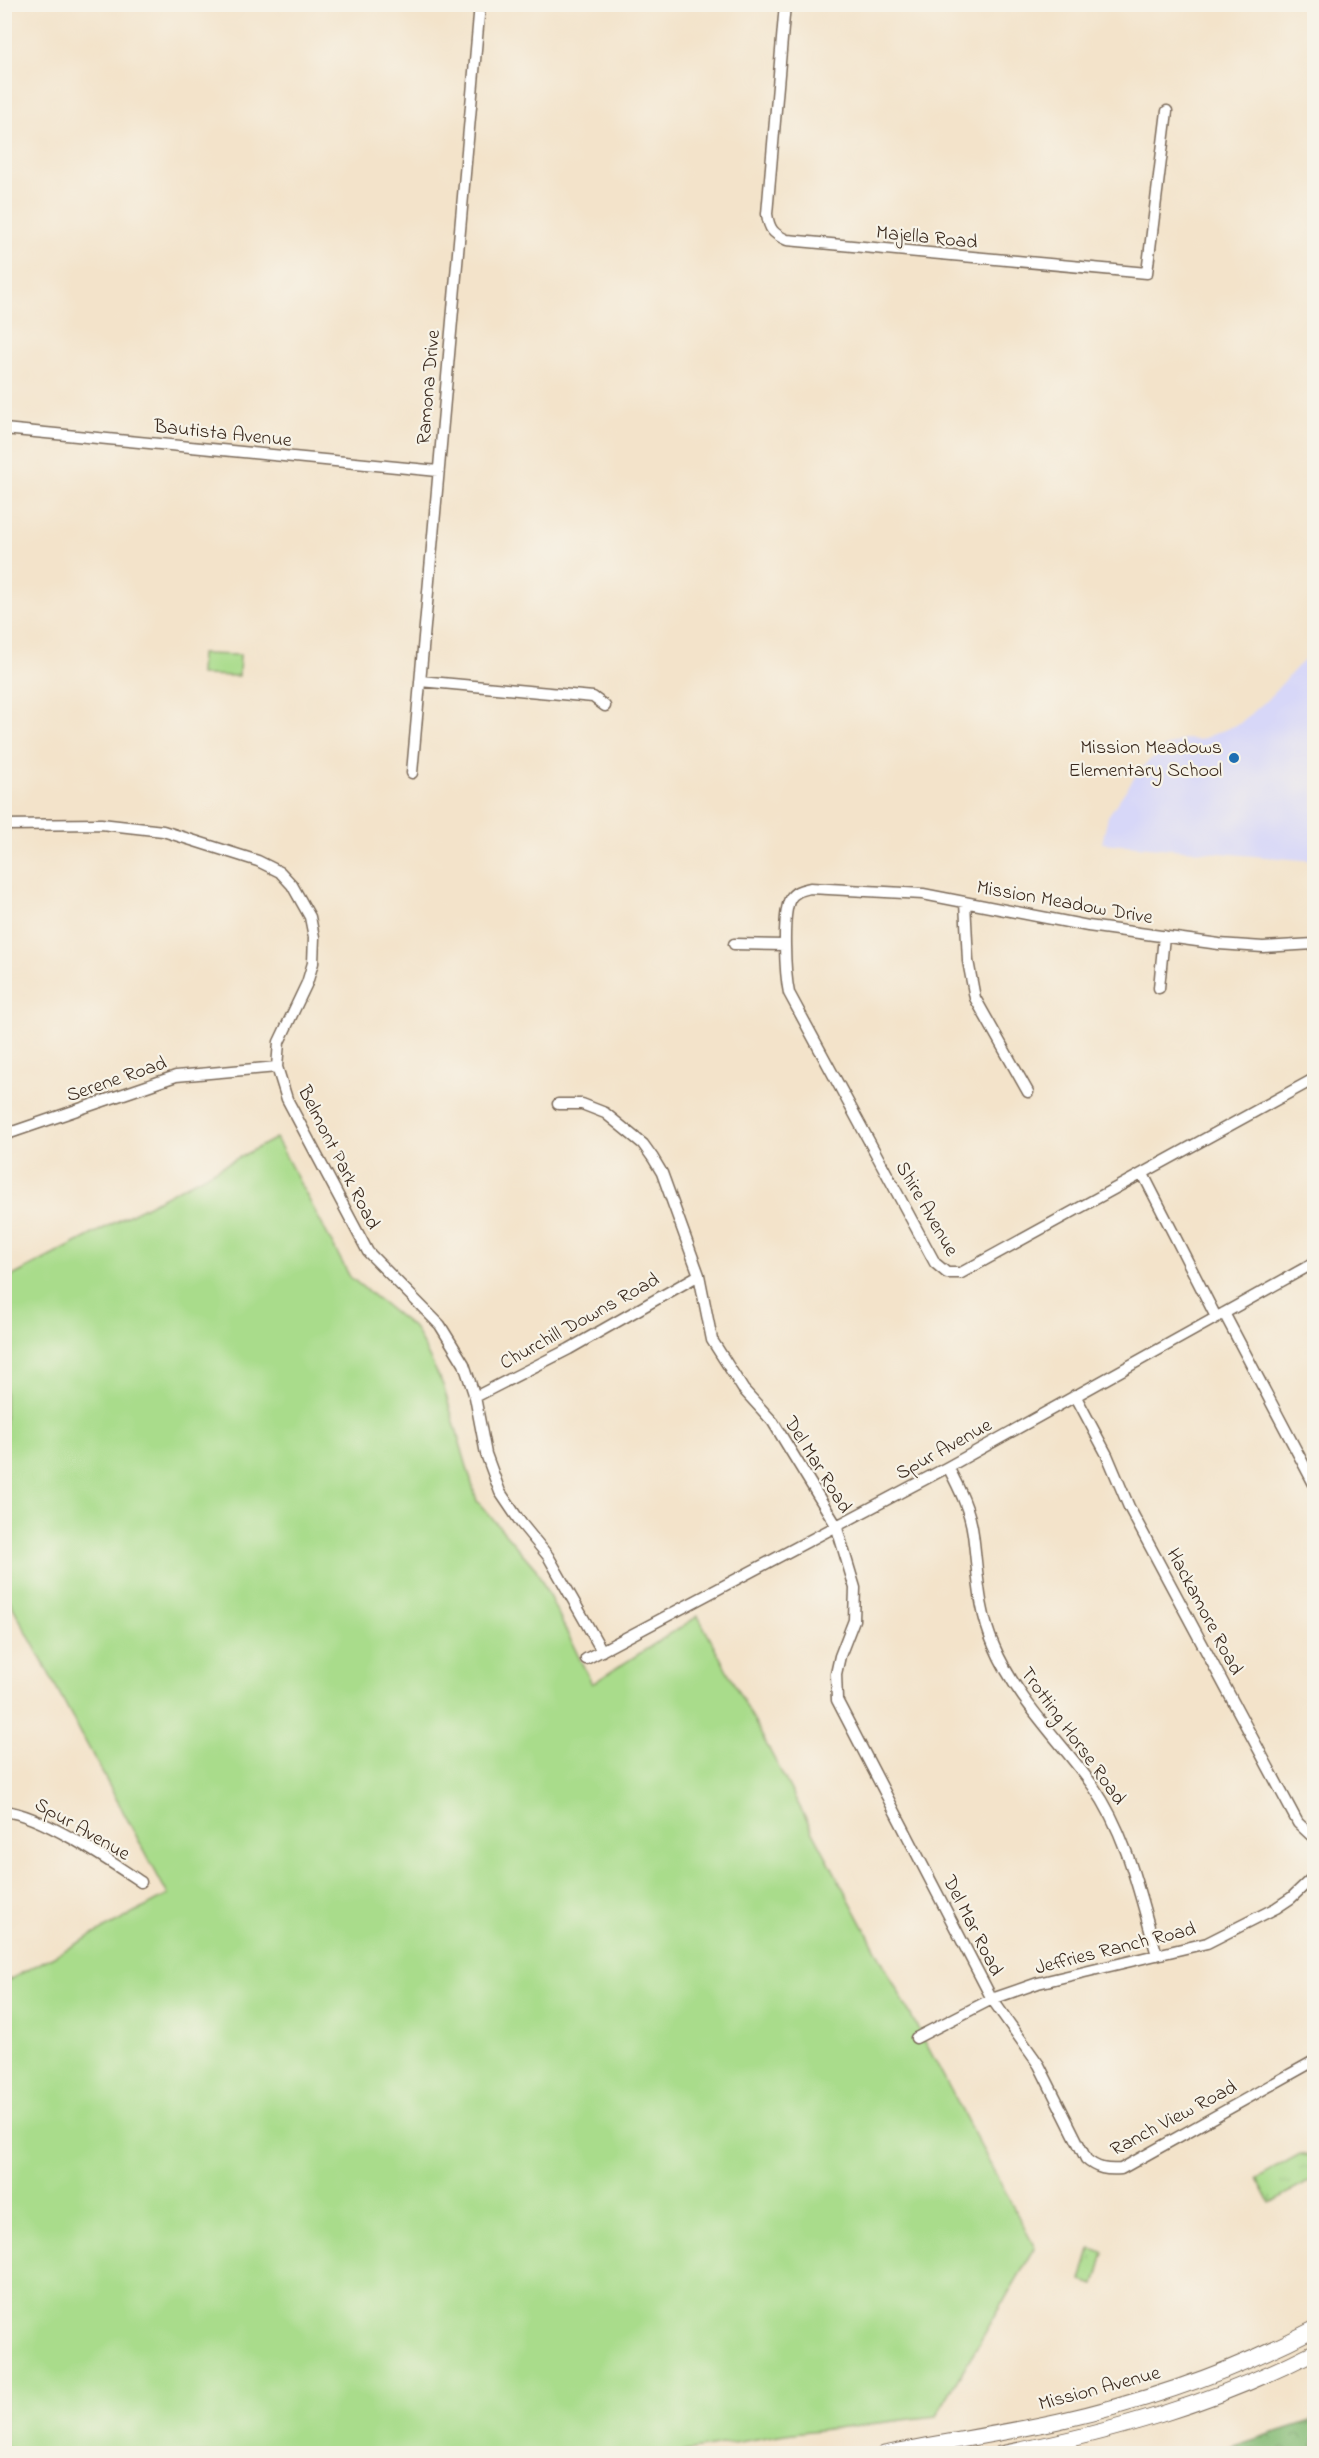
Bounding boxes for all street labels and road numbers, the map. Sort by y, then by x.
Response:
street label: Majella Road [875,219,979,258]
street label: Ramona Drive [410,329,449,446]
street label: Bautista Avenue [151,413,293,456]
street label: Mission Meadow Drive [974,874,1155,933]
street label: Serene Road [63,1050,171,1111]
street label: Belmont Park Road [289,1080,387,1235]
street label: Shire Avenue [887,1156,965,1262]
street label: Churchill Downs Road [495,1266,665,1378]
street label: Del Mar Road [775,1410,858,1519]
street label: Spur Avenue [891,1412,998,1489]
street label: Hackamore Road [1158,1543,1250,1681]
street label: Trotting Horse Road [1011,1661,1132,1812]
street label: Spur Avenue [29,1791,135,1869]
street label: Del Mar Road [934,1870,1010,1982]
street label: Jeffries Ranch Road [1032,1915,1199,1983]
street label: Ranch View Road [1106,2074,1243,2165]
street label: Mission Avenue [1036,2359,1164,2420]

